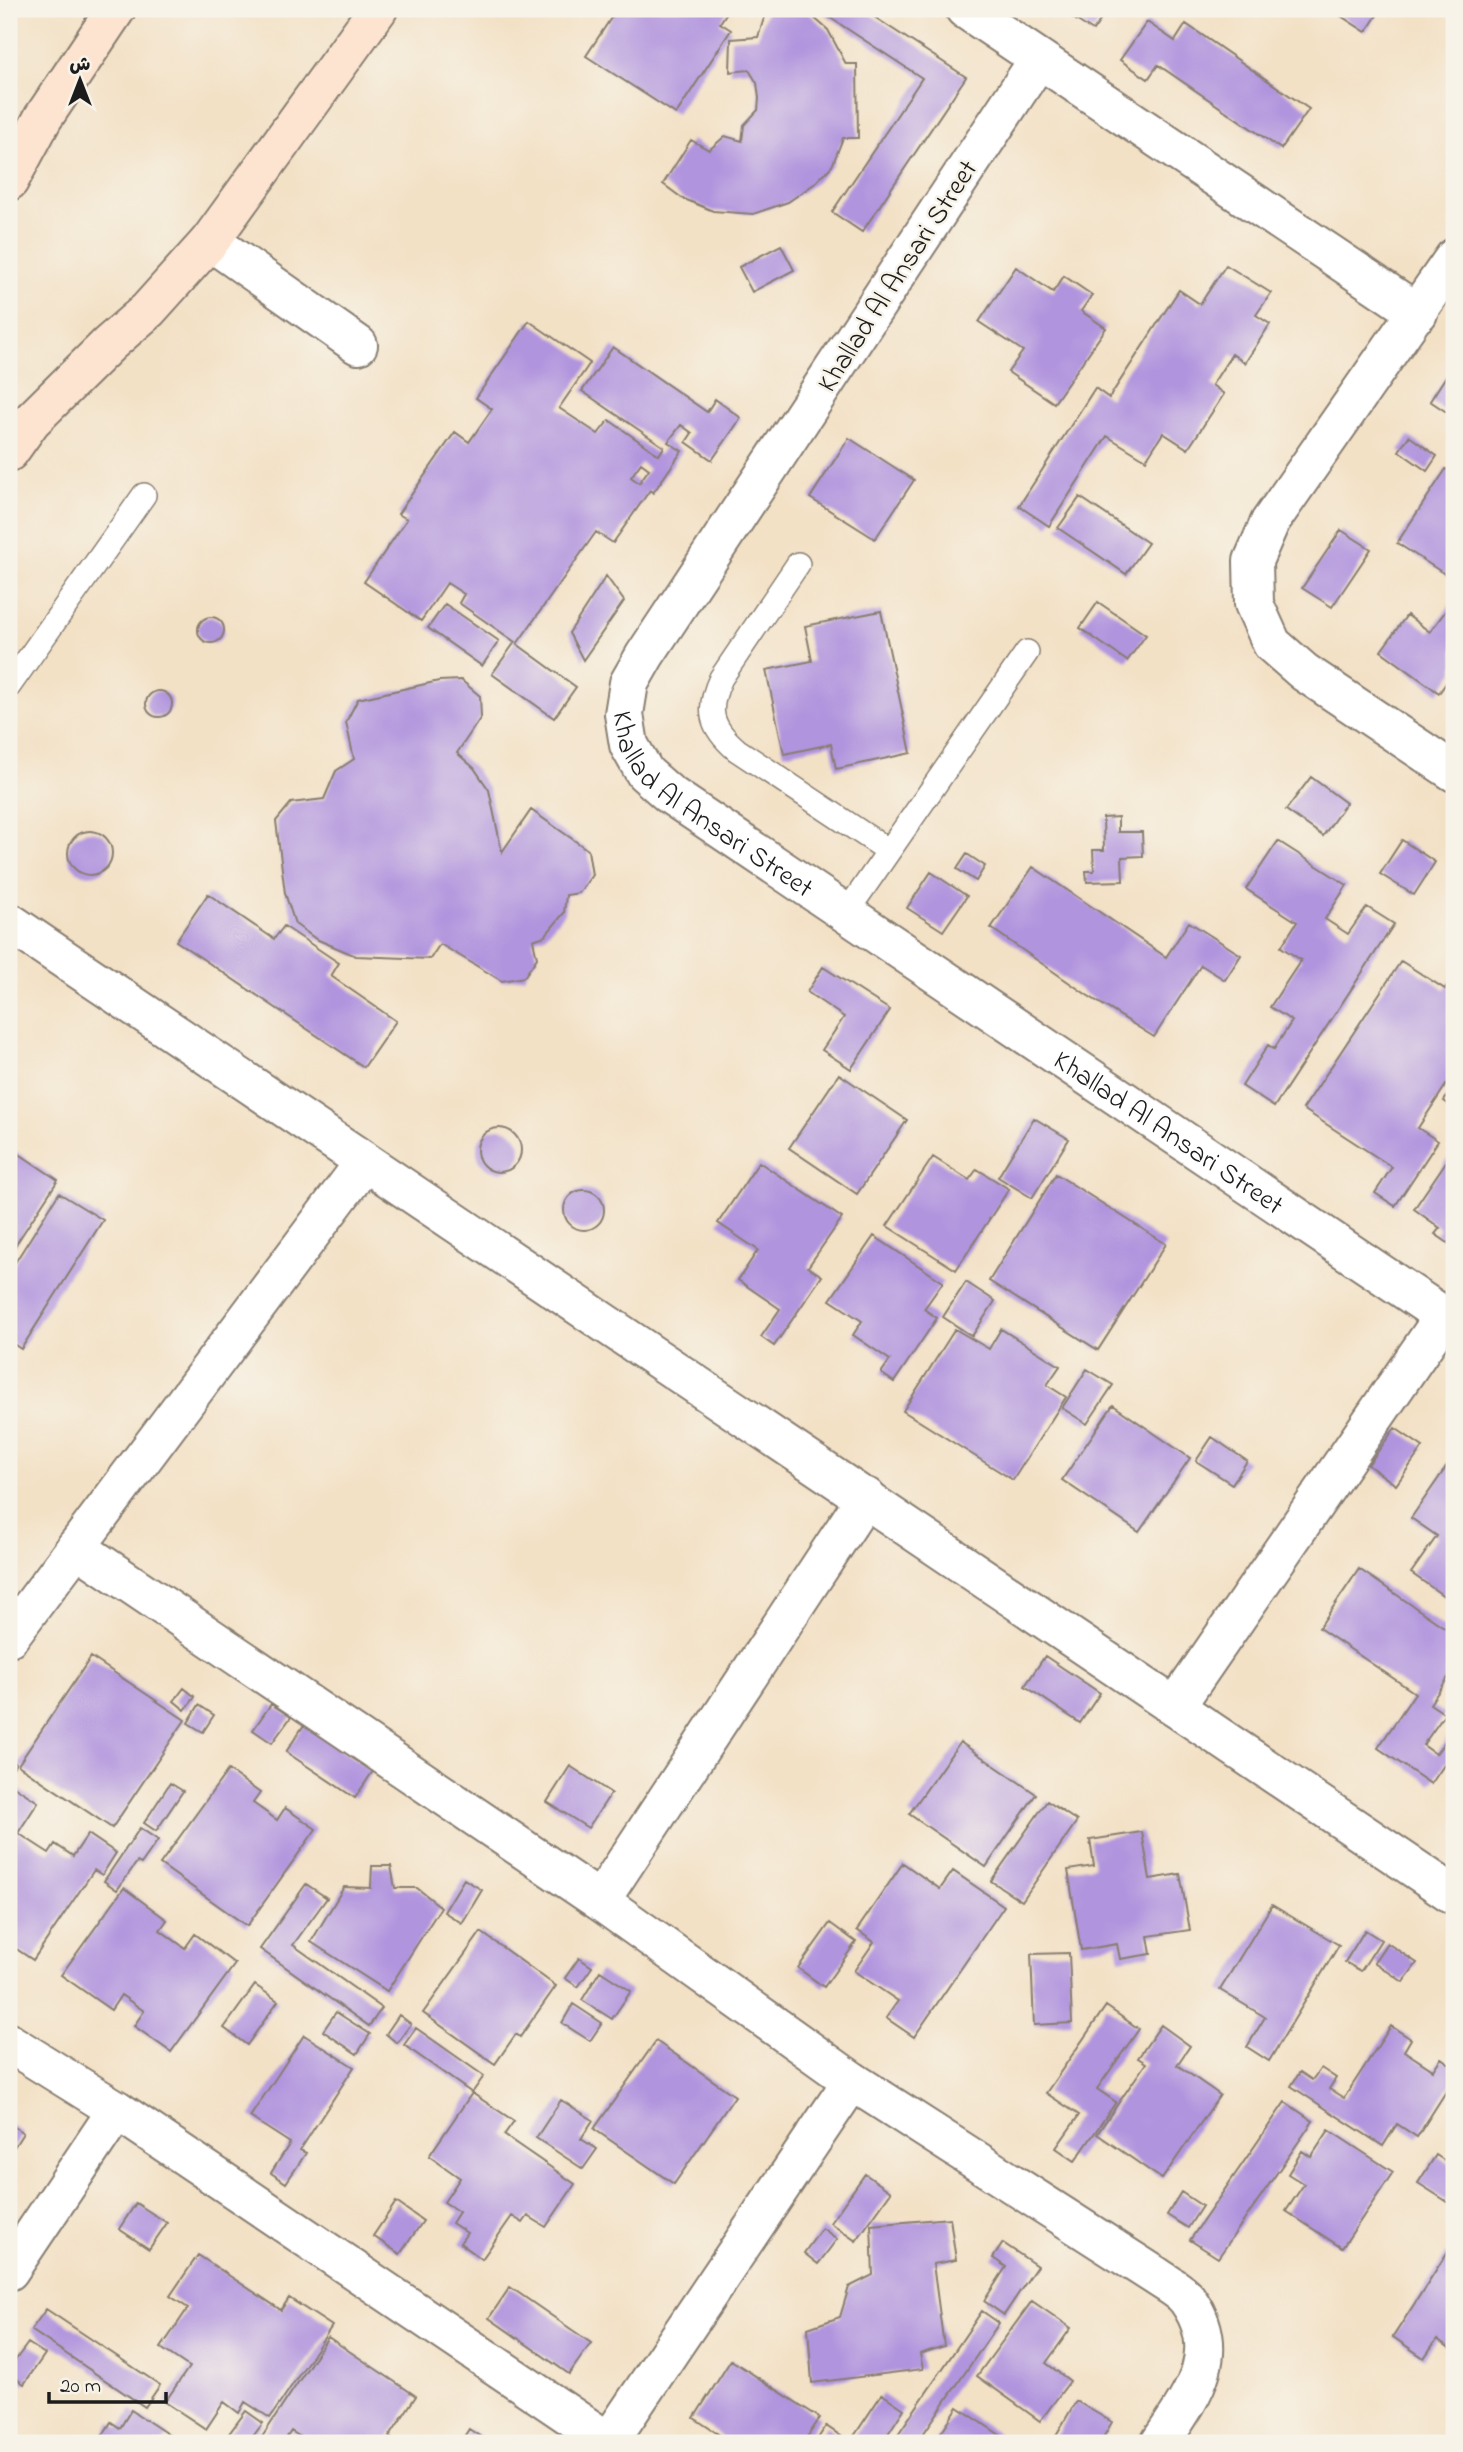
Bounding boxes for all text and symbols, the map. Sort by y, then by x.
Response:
north arrow [46,46,116,116]
text: ش [70,52,91,79]
street label: Khallad Al Ansari Street [808,153,990,401]
street label: Khallad Al Ansari Street [600,708,821,910]
street label: Khallad Al Ansari Street [1044,1042,1291,1227]
scale bar [49,2361,166,2405]
text: 20 m [60,2372,101,2402]

